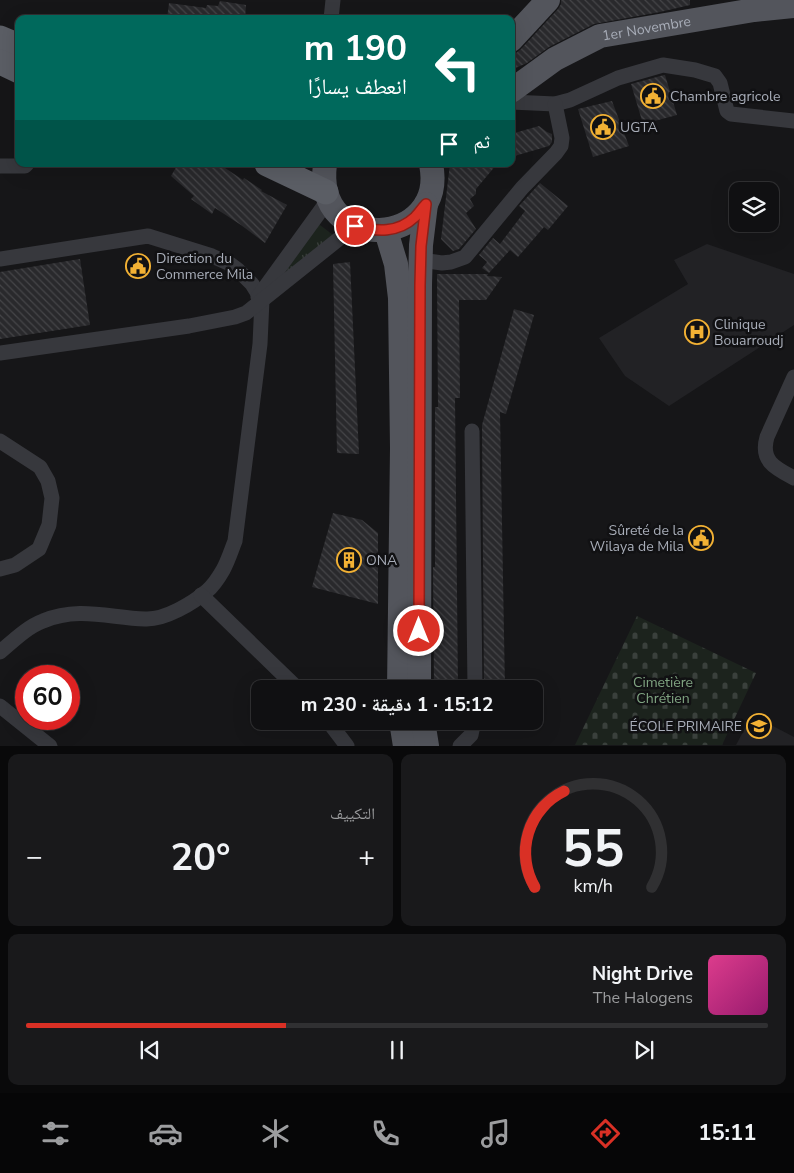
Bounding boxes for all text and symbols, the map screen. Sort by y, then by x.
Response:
street label: 1er Novembre [601,12,692,45]
text: 190 m [304,25,407,72]
icon: left [425,35,490,100]
text: انعطف يسارًا [308,72,407,102]
public building icon: Chambre agricole [640,83,666,109]
place label: Chambre agricole [670,87,780,106]
public building icon: UGTA [590,114,616,140]
place label: UGTA [620,118,658,137]
text: ثم [473,129,490,155]
icon: arrive [435,130,463,158]
map controls [729,182,779,232]
button: layers [729,182,779,232]
pin [334,205,376,247]
icon: arrive [341,212,369,240]
place label: Direction du Commerce Mila [156,249,253,284]
public building icon: Direction du Commerce Mila [125,253,151,279]
place label: Clinique Bouarroudj [714,315,784,350]
hospital icon: Clinique Bouarroudj [684,319,710,345]
place label: Sûreté de la Wilaya de Mila [590,521,684,556]
public building icon: Sûreté de la Wilaya de Mila [688,525,714,551]
building icon: ONA [336,547,362,573]
place label: ONA [366,551,397,570]
position arrow [392,604,444,656]
speed limit sign: 60 [15,665,80,730]
park label: Cimetière Chrétien [633,673,693,708]
text: 15:12 · 1 دقيقة · 230 m [301,692,493,718]
school or university icon: ÉCOLE PRIMAIRE [746,713,772,739]
place label: ÉCOLE PRIMAIRE [630,717,742,736]
text: التكييف [330,803,375,825]
text: 55 [562,813,625,884]
text: 20° [170,832,231,883]
text: − [26,838,43,876]
text: + [358,838,375,876]
text: km/h [574,874,613,898]
text: Night Drive [592,961,693,987]
text: The Halogens [593,987,693,1009]
icon: previous [136,1036,164,1064]
icon: pause [383,1036,411,1064]
icon: next [630,1036,658,1064]
icon: filters [38,1116,73,1151]
icon: car [148,1116,183,1151]
icon: climate [258,1116,293,1151]
icon: phone [368,1116,403,1151]
icon: music [478,1116,513,1151]
icon: directions [588,1116,623,1151]
text: 15:11 [698,1118,756,1148]

